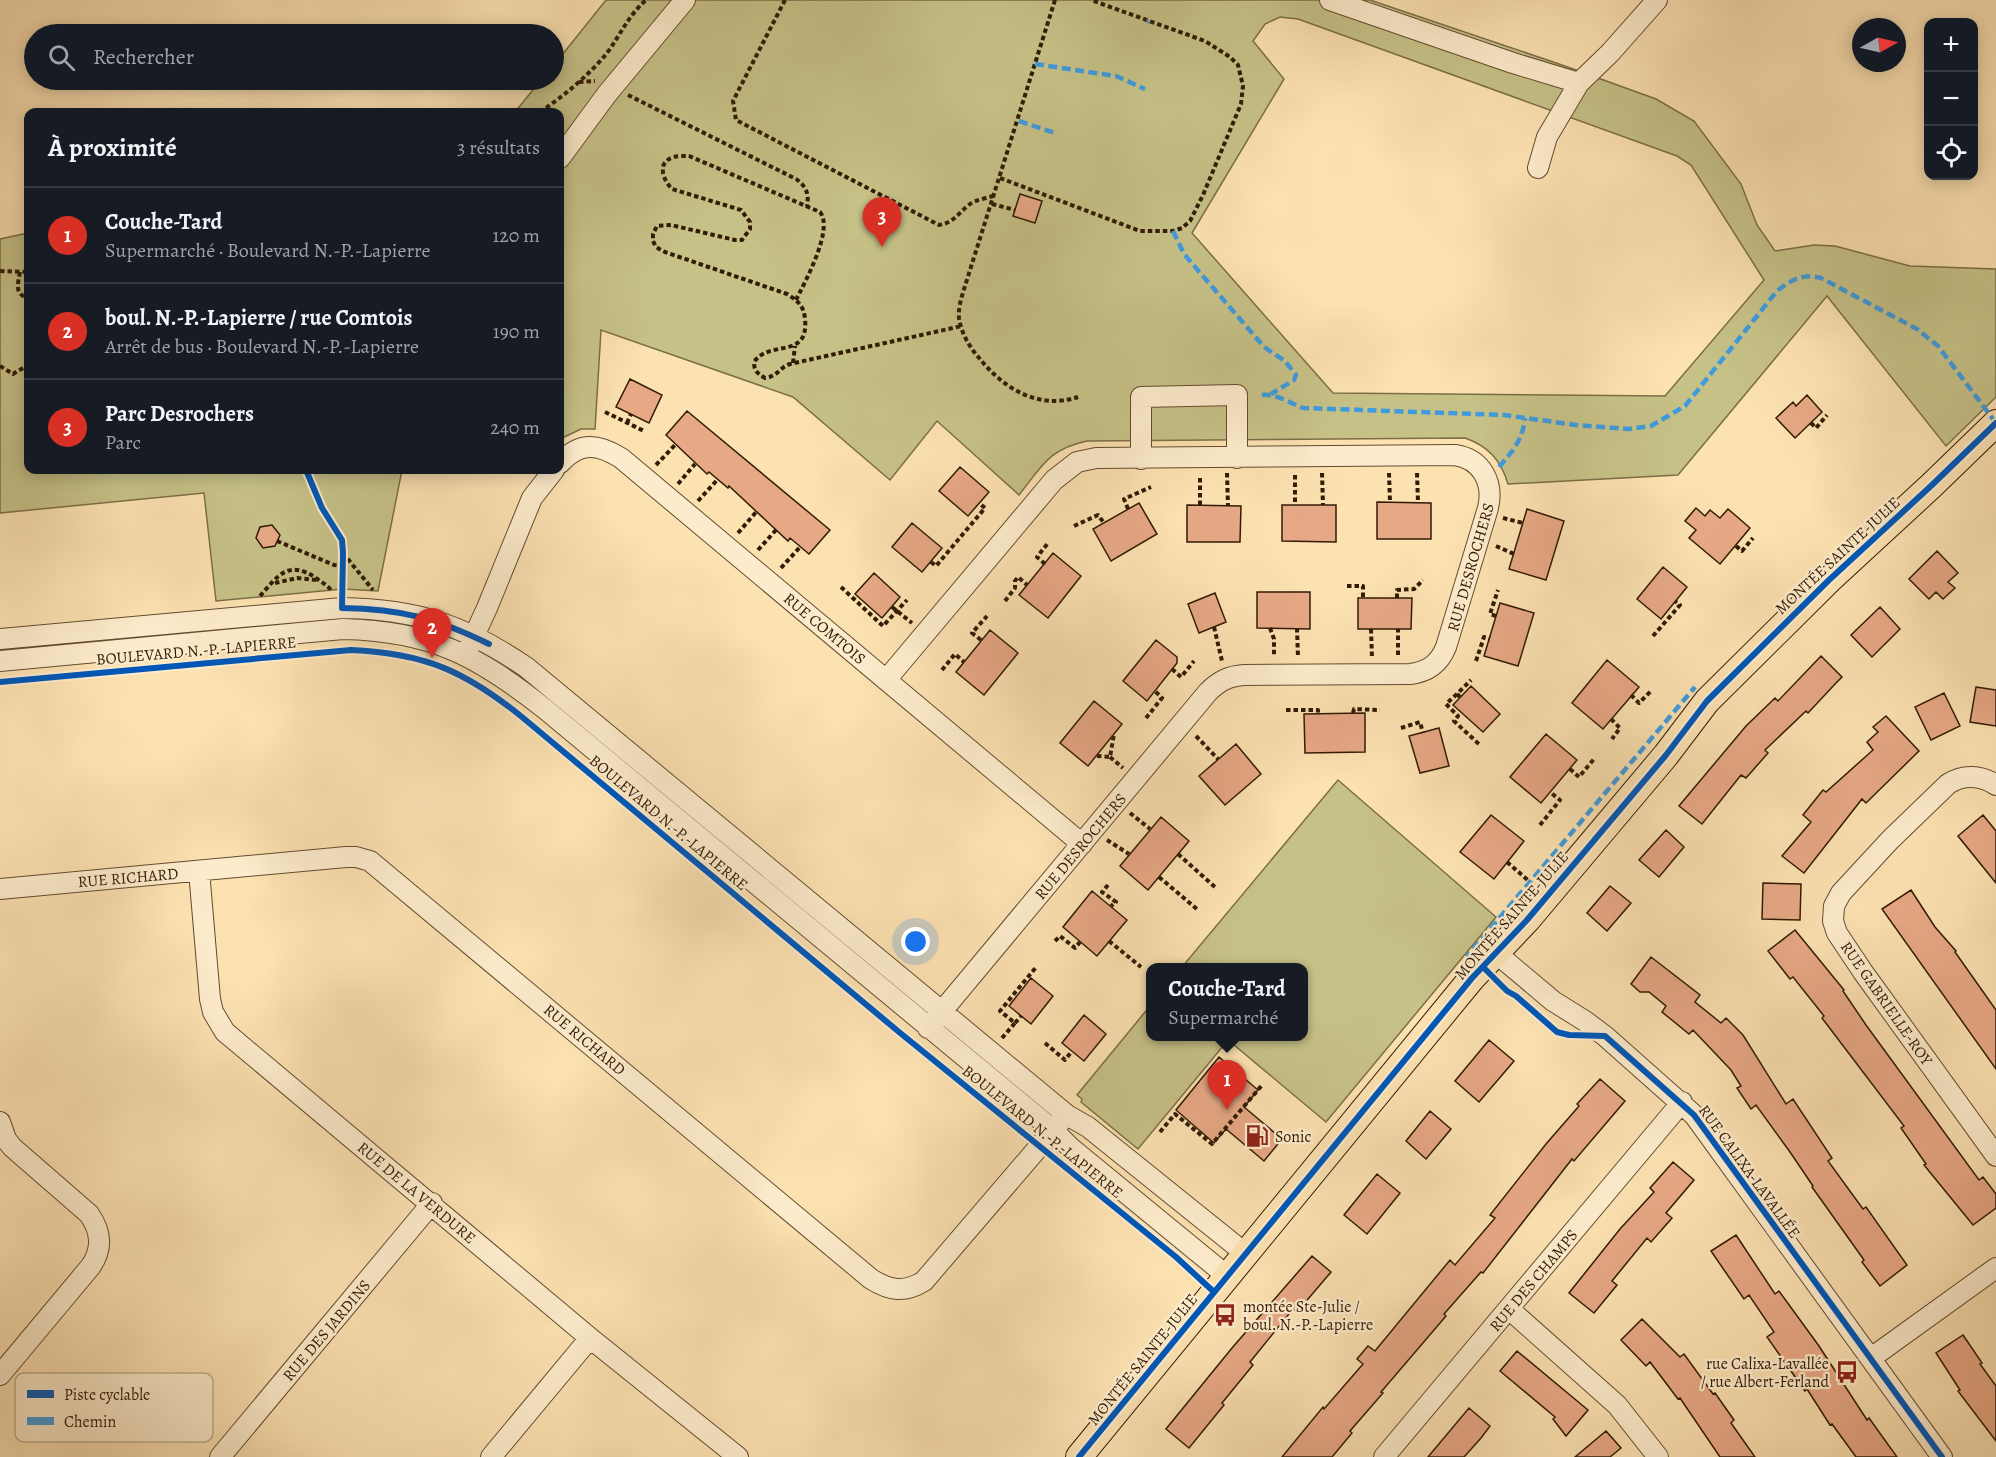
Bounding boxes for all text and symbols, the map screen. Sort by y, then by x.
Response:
north arrow [1852,18,1906,72]
map controls [1924,18,1978,180]
button: + [1924,18,1978,72]
search box [24,24,564,90]
icon: search [45,41,78,74]
text: Rechercher [93,42,194,72]
button: − [1924,72,1978,126]
button: locate [1924,126,1978,180]
text: À proximité [48,130,177,165]
text: 3 résultats [457,134,540,161]
pin: 3 [862,198,902,247]
text: Couche-Tard [105,207,222,237]
text: 1 [64,222,71,249]
text: 120 m [492,222,540,249]
text: Supermarché · Boulevard N.-P.-Lapierre [105,237,431,264]
text: boul. N.-P.-Lapierre / rue Comtois [105,303,412,333]
text: 2 [63,318,72,345]
text: 190 m [493,318,540,345]
text: Arrêt de bus · Boulevard N.-P.-Lapierre [105,333,419,360]
text: Parc Desrochers [105,399,254,429]
text: 3 [63,414,72,441]
text: 240 m [490,414,540,441]
text: Parc [105,429,141,456]
street label: MONTÉE SAINTE-JULIE [1770,492,1905,620]
street label: RUE DESROCHERS [1442,500,1500,634]
street label: RUE COMTOIS [779,588,870,670]
pin: 2 [412,608,452,658]
street label: BOULEVARD N.-P.-LAPIERRE [95,631,297,671]
street label: BOULEVARD N.-P.-LAPIERRE [584,750,752,896]
street label: RUE DESROCHERS [1030,789,1132,905]
street label: MONTÉE SAINTE-JULIE [1450,847,1574,985]
street label: RUE RICHARD [77,863,179,893]
your location [901,927,930,956]
street label: RUE GABRIELLE-ROY [1835,937,1937,1070]
popup [1146,963,1308,1041]
text: Couche-Tard [1168,974,1286,1004]
street label: RUE RICHARD [539,999,630,1081]
text: Supermarché [1168,1004,1279,1031]
street label: BOULEVARD N.-P.-LAPIERRE [957,1060,1127,1204]
pin: 1 [1208,1060,1246,1110]
street label: RUE CALIXA-LAVALLÉE [1693,1100,1805,1243]
fuel station icon: Sonic [1244,1123,1270,1149]
place label: Sonic [1275,1126,1311,1148]
street label: RUE DE LA VERDURE [353,1137,480,1249]
street label: RUE DES CHAMPS [1484,1225,1583,1337]
street label: RUE DES JARDINS [278,1275,376,1386]
street label: MONTÉE SAINTE-JULIE [1083,1289,1203,1430]
place label: montée Ste-Julie / boul. N.-P.-Lapierre [1243,1296,1373,1336]
bus stop icon: montée Ste-Julie / boul. N.-P.-Lapierre [1212,1302,1238,1328]
place label: rue Calixa-Lavallée / rue Albert-Ferland [1701,1353,1829,1393]
bus stop icon: rue Calixa-Lavallée / rue Albert-Ferland [1834,1359,1860,1385]
legend [15,1373,213,1442]
text: Piste cyclable [64,1384,150,1406]
text: Chemin [64,1411,117,1433]

